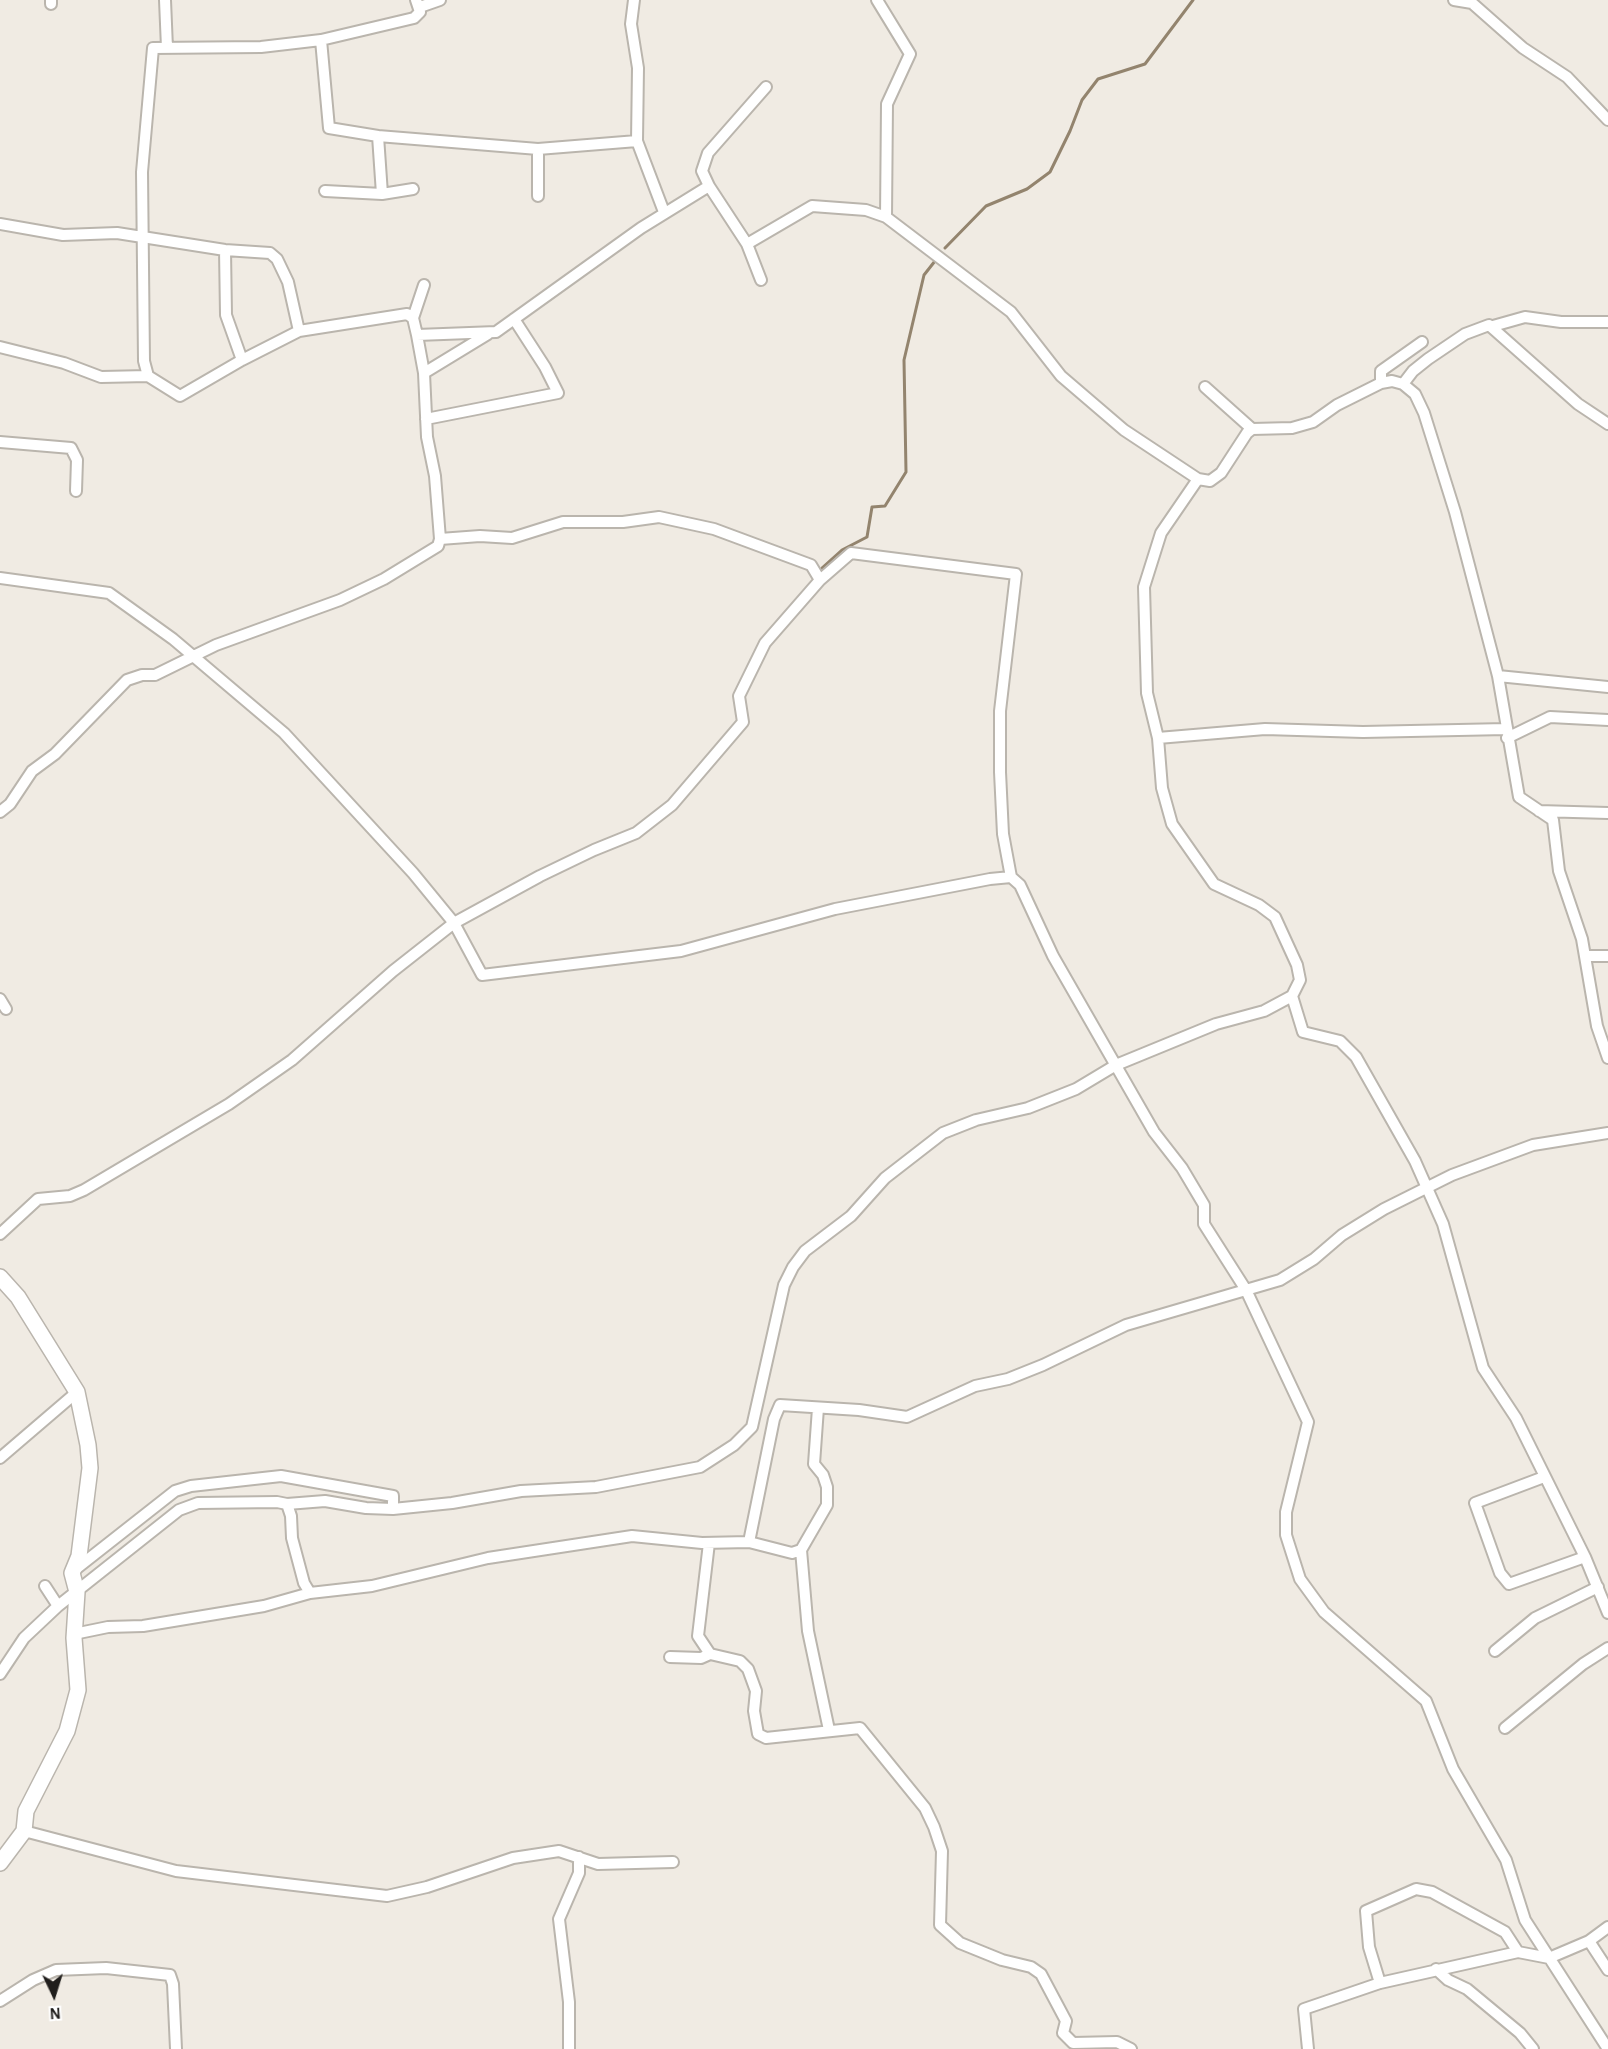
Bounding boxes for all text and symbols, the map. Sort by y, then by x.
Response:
north arrow [24,1965,84,2025]
text: N [49,2005,61,2021]

